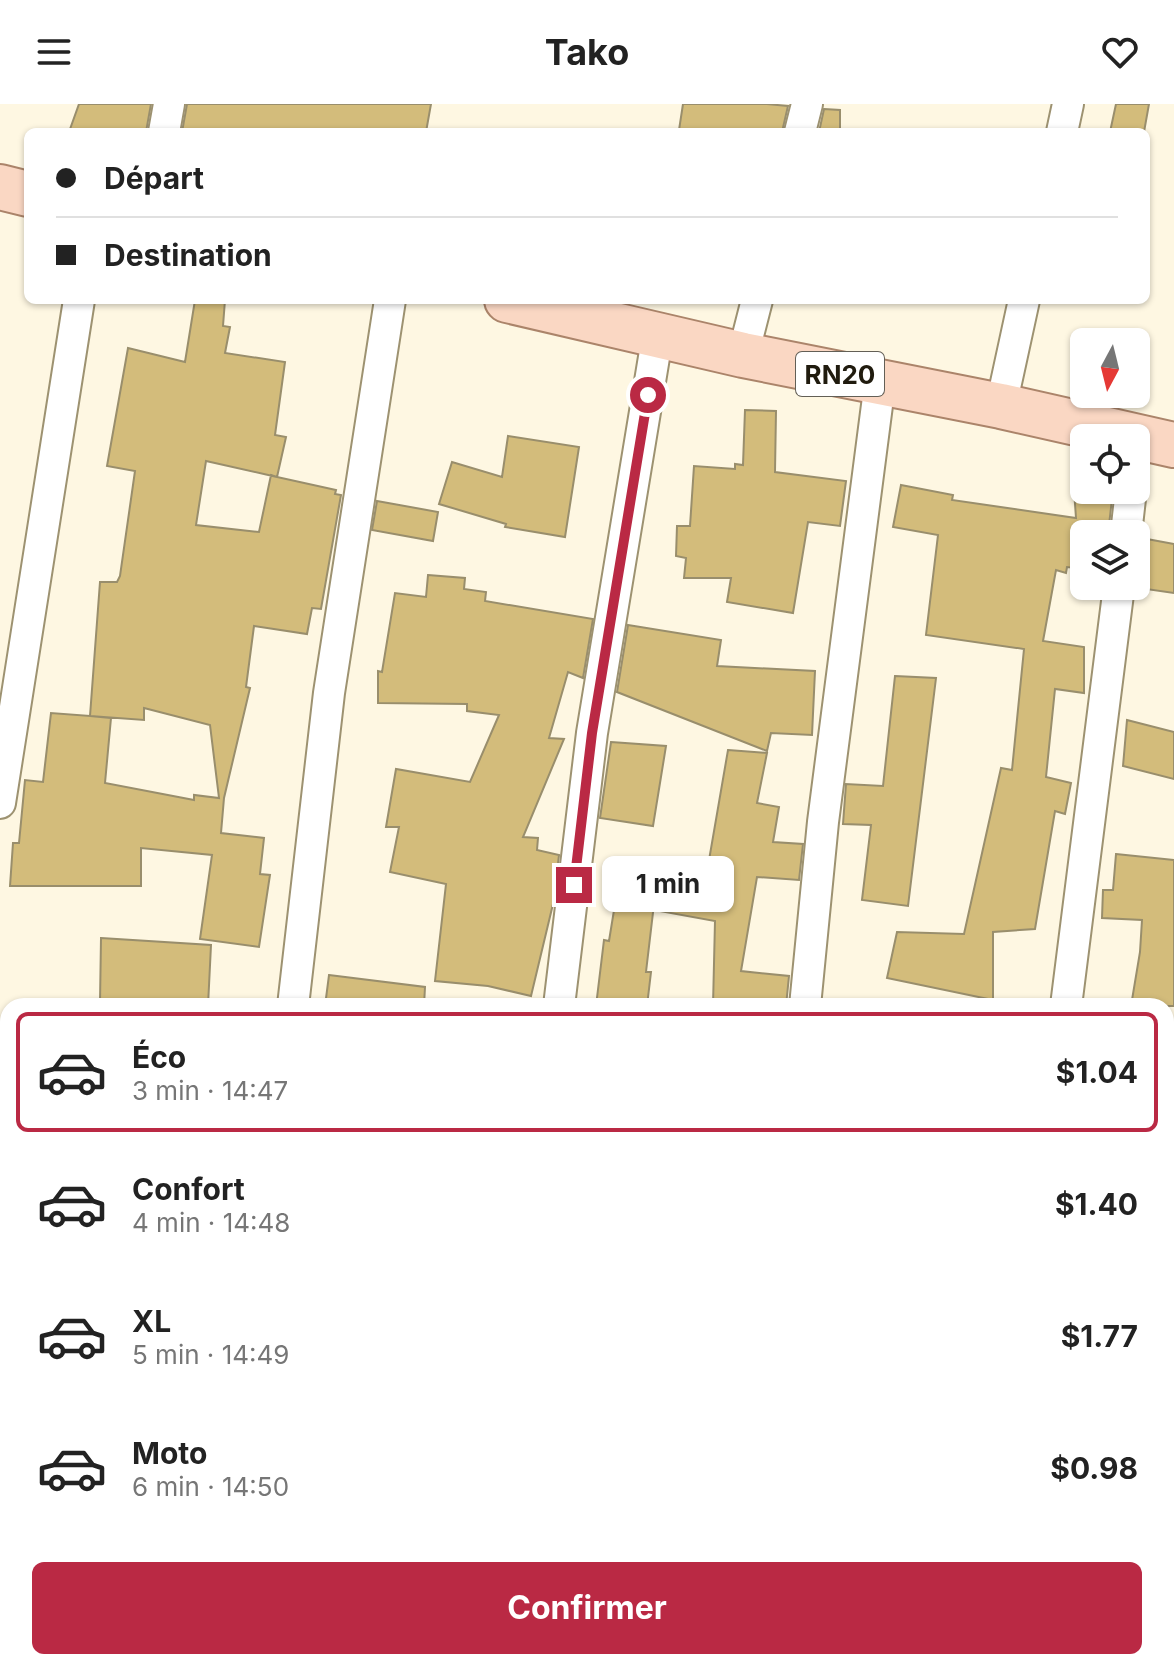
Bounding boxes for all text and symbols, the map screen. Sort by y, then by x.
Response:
icon: menu [32,30,76,74]
text: Tako [545,30,629,74]
icon: heart [1098,30,1142,74]
text: Départ [104,160,204,196]
text: Destination [104,237,272,273]
north arrow [1070,328,1150,408]
map controls [1070,328,1150,600]
road number: RN20 [796,352,884,396]
route start [630,377,666,413]
button: locate [1070,424,1150,504]
button: layers [1070,520,1150,600]
callout: 1 min [602,857,734,913]
route end [556,867,592,903]
text: 1 min [636,868,700,899]
icon: car [36,1036,108,1108]
text: Éco [132,1039,186,1075]
text: $1.04 [1056,1054,1138,1090]
text: 3 min · 14:47 [132,1075,288,1106]
icon: car [36,1168,108,1240]
text: Confort [132,1171,245,1207]
text: $1.40 [1055,1186,1138,1222]
text: 4 min · 14:48 [132,1207,290,1238]
icon: car [36,1300,108,1372]
text: XL [132,1303,171,1339]
text: $1.77 [1061,1318,1138,1354]
text: 5 min · 14:49 [132,1339,289,1370]
icon: car [36,1432,108,1504]
text: Moto [132,1435,207,1471]
text: $0.98 [1050,1450,1138,1486]
text: 6 min · 14:50 [132,1471,289,1502]
button: Confirmer [32,1562,1142,1654]

